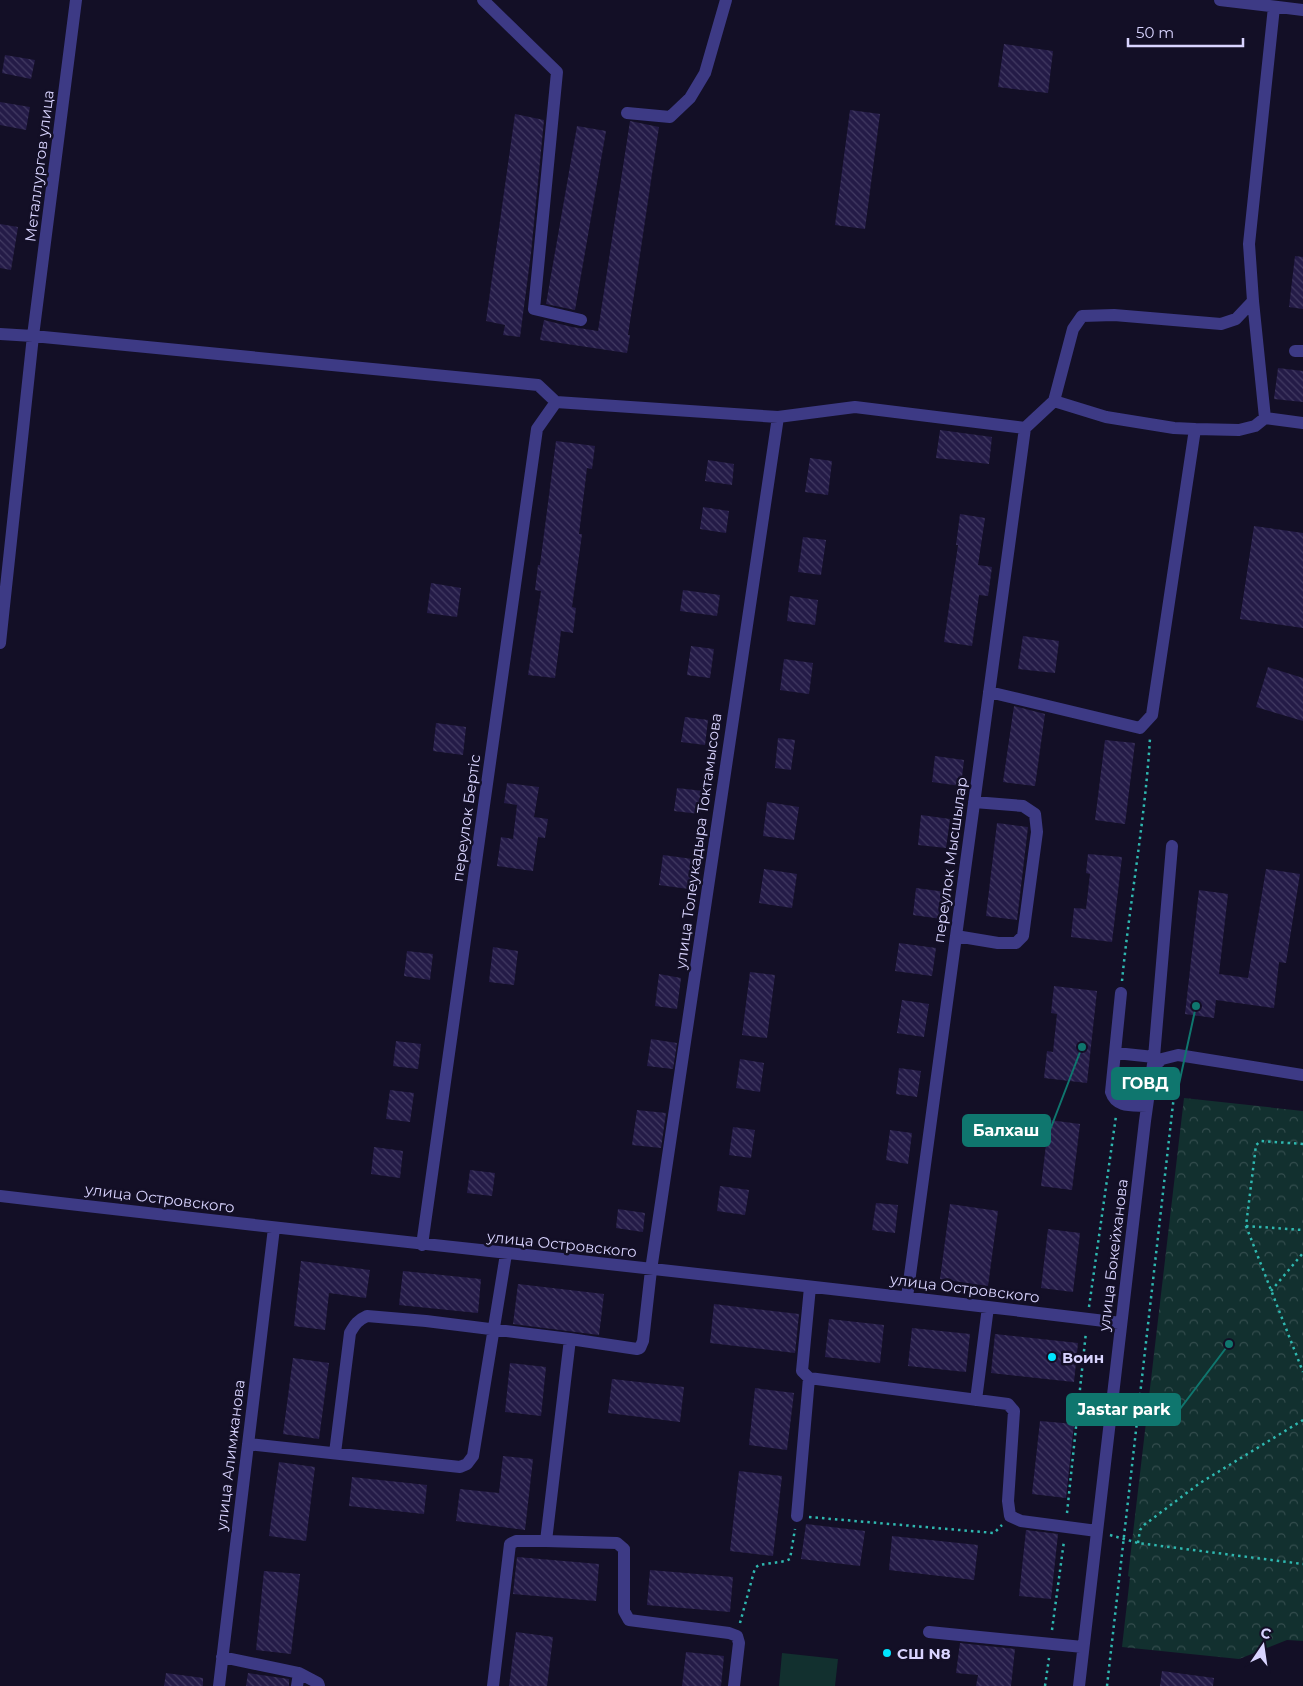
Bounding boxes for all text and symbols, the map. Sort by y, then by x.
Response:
scale bar [1128,15,1243,47]
text: 50 m [1136,23,1174,42]
street label: Металлургов улица [20,89,58,243]
street label: улица Толеукадыра Токтамысова [670,712,725,971]
street label: переулок Бертіс [448,753,484,883]
street label: переулок Мысшылар [929,776,971,944]
callout: ГОВД [1112,1068,1179,1099]
text: ГОВД [1121,1074,1169,1093]
callout: Балхаш [963,1115,1050,1146]
text: Балхаш [973,1121,1039,1140]
street label: улица Бокейханова [1094,1178,1132,1333]
street label: улица Островского [83,1179,236,1217]
street label: улица Островского [485,1227,638,1261]
street label: улица Островского [888,1269,1041,1307]
place label: Воин [1062,1348,1104,1367]
marker: Воин [1046,1351,1058,1363]
street label: улица Алимжанова [211,1378,249,1533]
callout: Jastar park [1067,1394,1180,1425]
text: Jastar park [1076,1400,1171,1419]
north arrow [1238,1621,1288,1671]
text: С [1259,1623,1273,1643]
place label: СШ N8 [897,1644,951,1663]
marker: СШ N8 [881,1647,893,1659]

